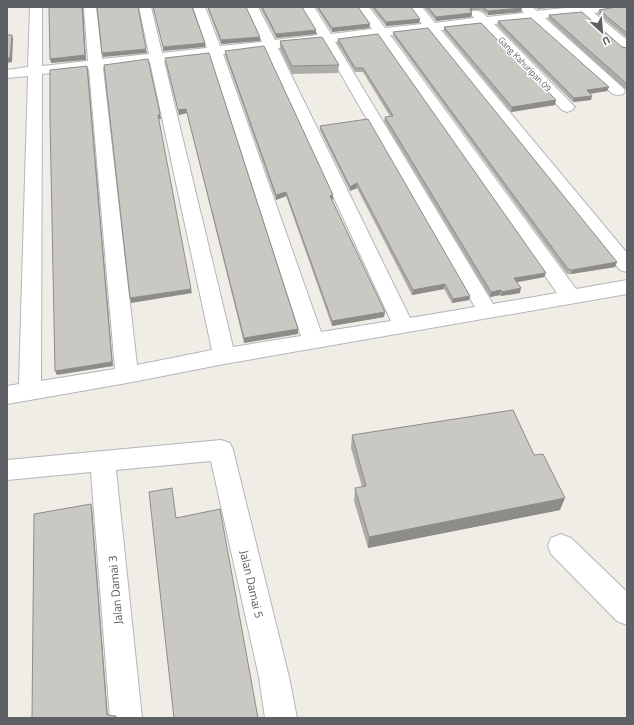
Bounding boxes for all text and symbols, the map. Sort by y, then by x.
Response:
north arrow [582,12,622,52]
text: U [600,32,613,50]
street label: Gang Kahuripan.09 [495,34,555,94]
street label: Jalan Damai 5 [235,548,269,620]
street label: Jalan Damai 3 [103,555,127,625]

